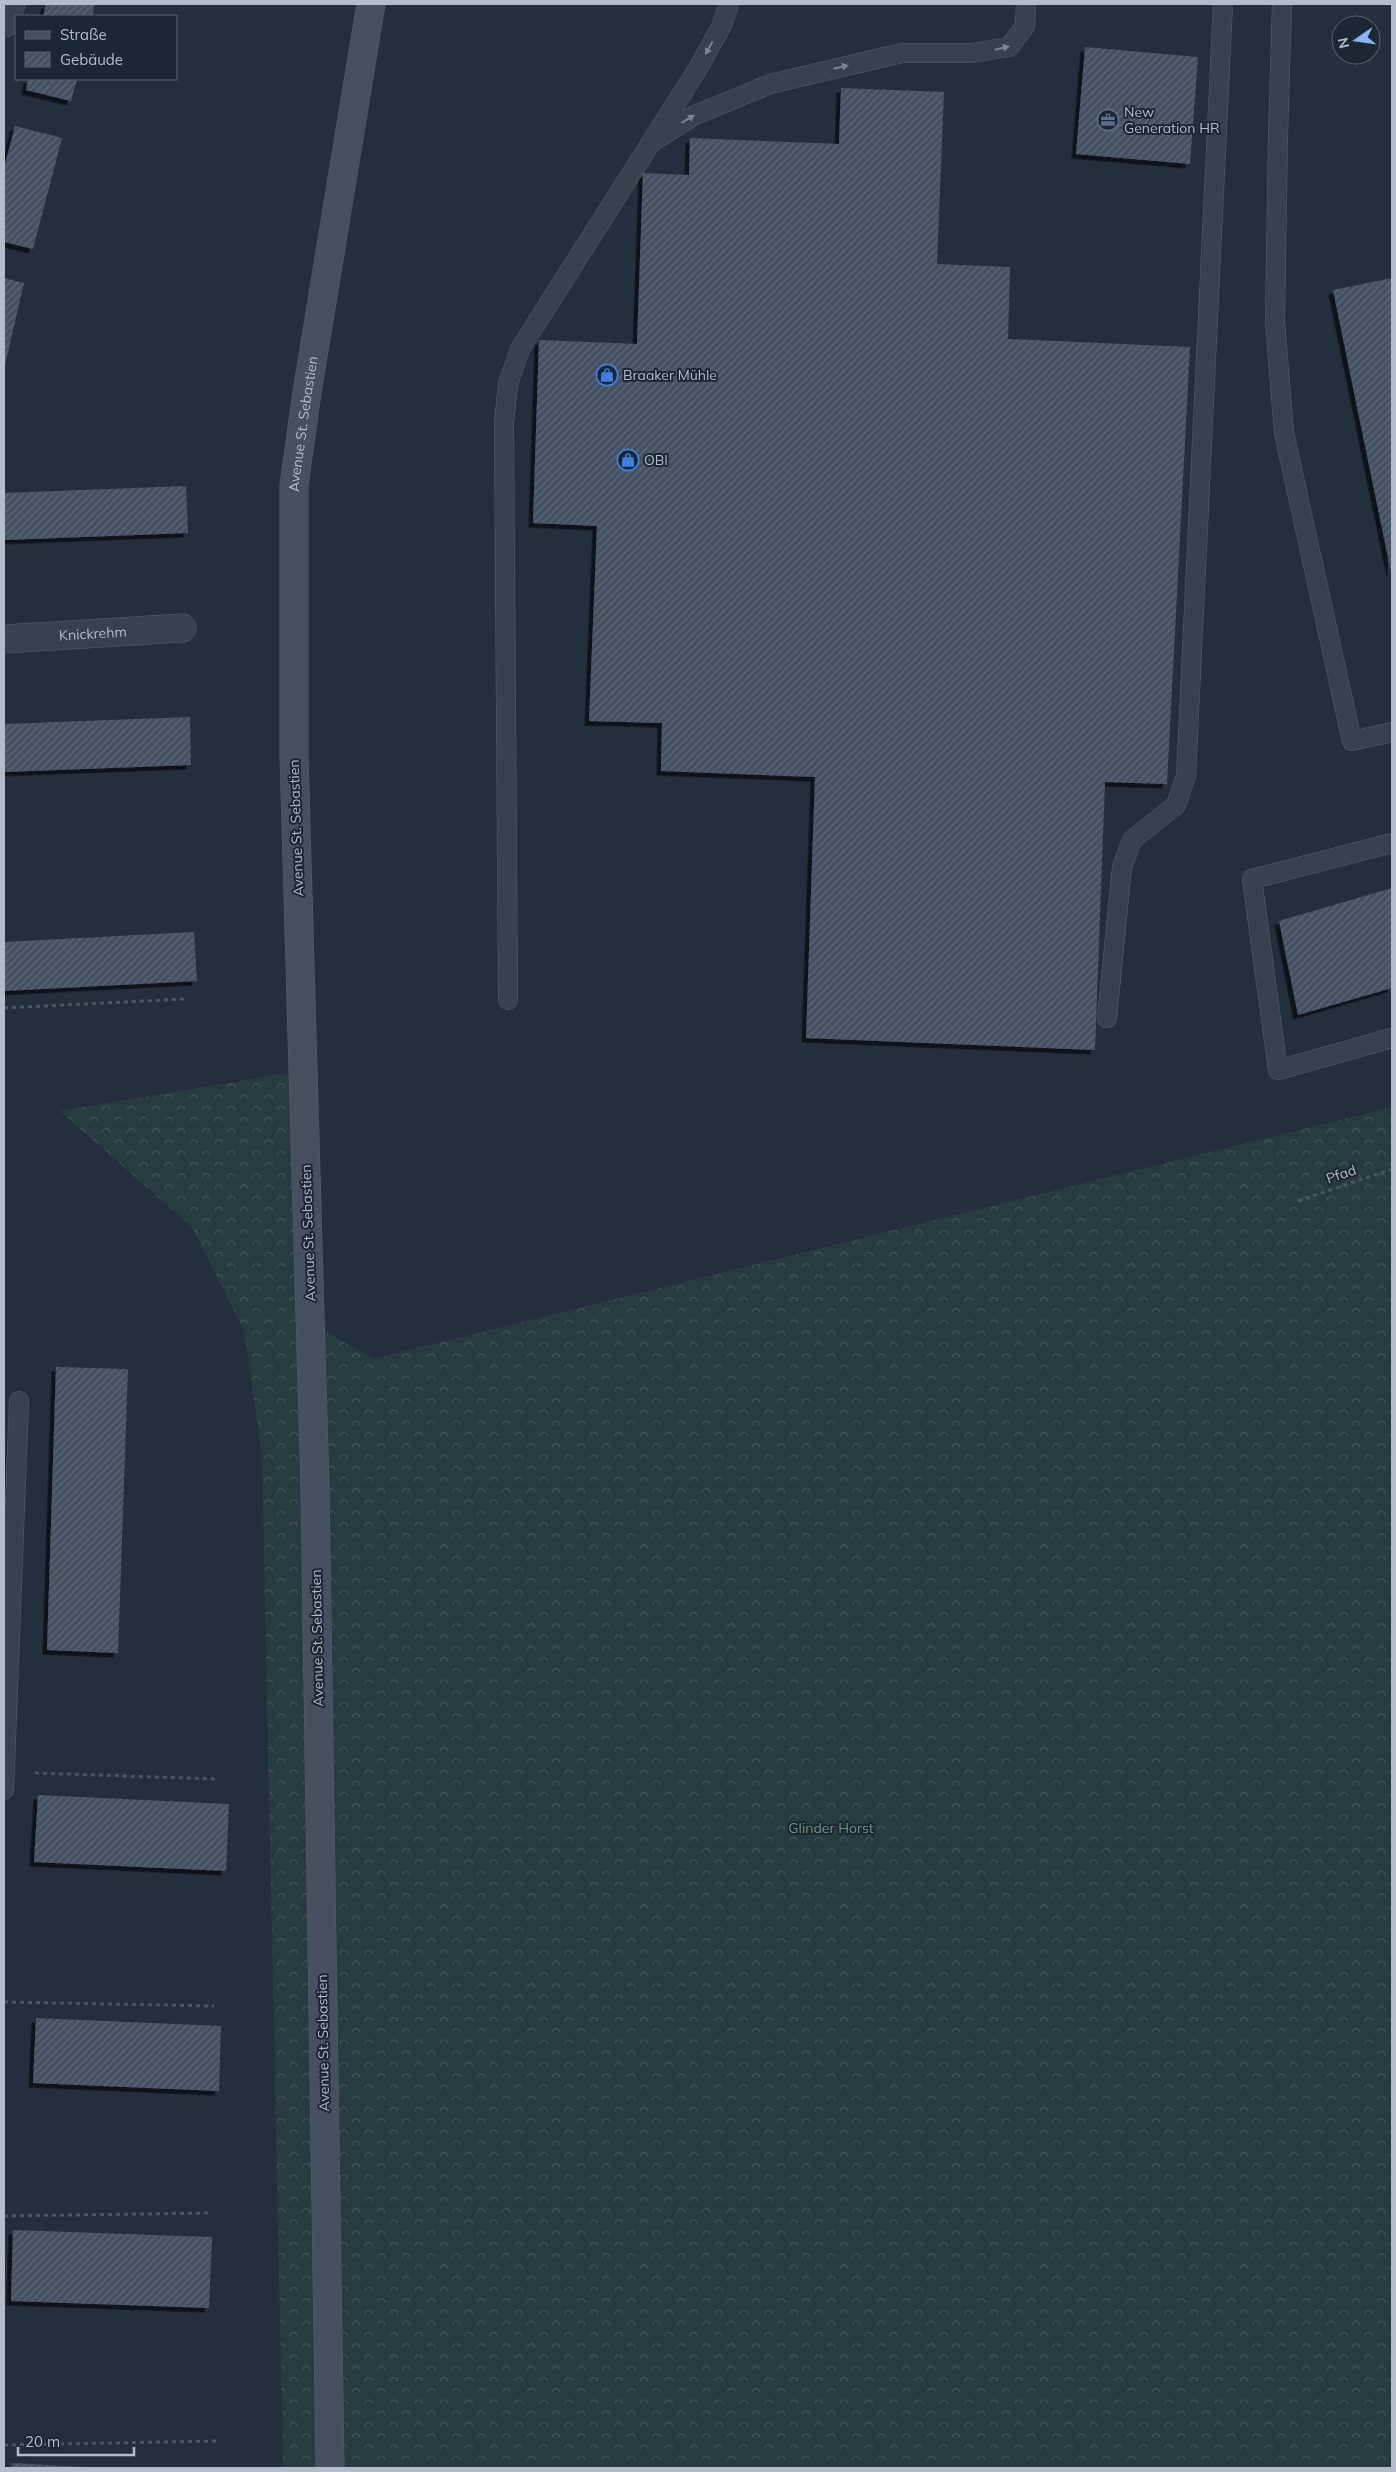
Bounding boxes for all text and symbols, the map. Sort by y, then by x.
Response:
legend [15,15,178,80]
north arrow [1331,15,1381,65]
text: Straße [60,25,107,44]
text: N [1333,36,1353,50]
one-way arrow [705,41,713,55]
one-way arrow [994,44,1009,52]
text: Gebäude [60,50,123,69]
one-way arrow [834,63,849,71]
place label: New Generation HR [1124,103,1220,137]
office icon: New Generation HR [1096,108,1120,132]
one-way arrow [682,115,695,124]
street label: Avenue St. Sebastien [285,355,322,492]
shop icon: Braaker Mühle [595,363,619,387]
place label: Braaker Mühle [623,366,717,384]
shop icon: OBI [616,448,640,472]
place label: OBI [644,451,668,469]
street label: Knickrehm [58,622,127,645]
street label: Avenue St. Sebastien [285,759,307,897]
street label: Pfad [1324,1161,1358,1187]
street label: Avenue St. Sebastien [297,1164,319,1302]
street label: Avenue St. Sebastien [307,1569,327,1707]
park label: Glinder Horst [788,1819,874,1837]
street label: Avenue St. Sebastien [313,1974,333,2112]
scale bar [18,2424,134,2456]
text: 20 m [25,2432,60,2451]

